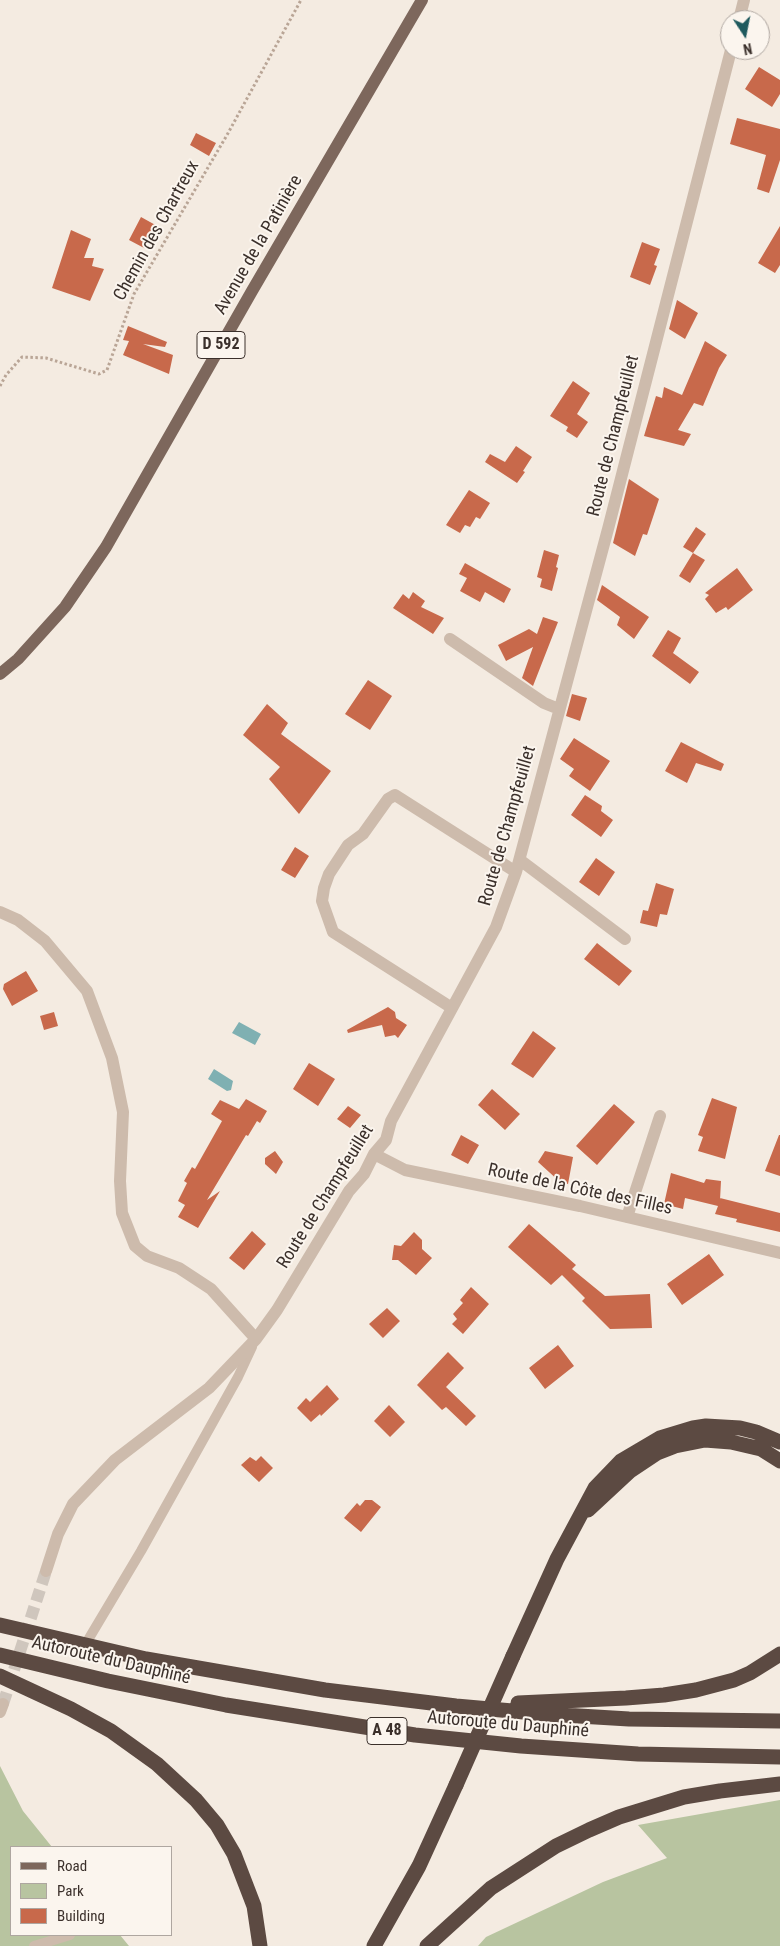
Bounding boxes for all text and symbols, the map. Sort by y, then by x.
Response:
north arrow [720,10,770,60]
text: N [742,40,753,57]
street label: Chemin des Chartreux [110,157,204,305]
street label: Avenue de la Patinière [210,171,308,319]
road number: D 592 [197,332,245,358]
street label: Route de Champfeuillet [584,353,644,519]
street label: Route de Champfeuillet [475,744,541,908]
street label: Route de Champfeuillet [273,1121,379,1273]
street label: Route de la Côte des Filles [486,1160,674,1220]
street label: Autoroute du Dauphiné [29,1632,193,1690]
street label: Autoroute du Dauphiné [426,1707,590,1743]
road number: A 48 [367,1718,407,1744]
legend [10,1846,172,1936]
text: Road [57,1857,87,1875]
text: Park [57,1882,84,1900]
text: Building [57,1907,105,1925]

